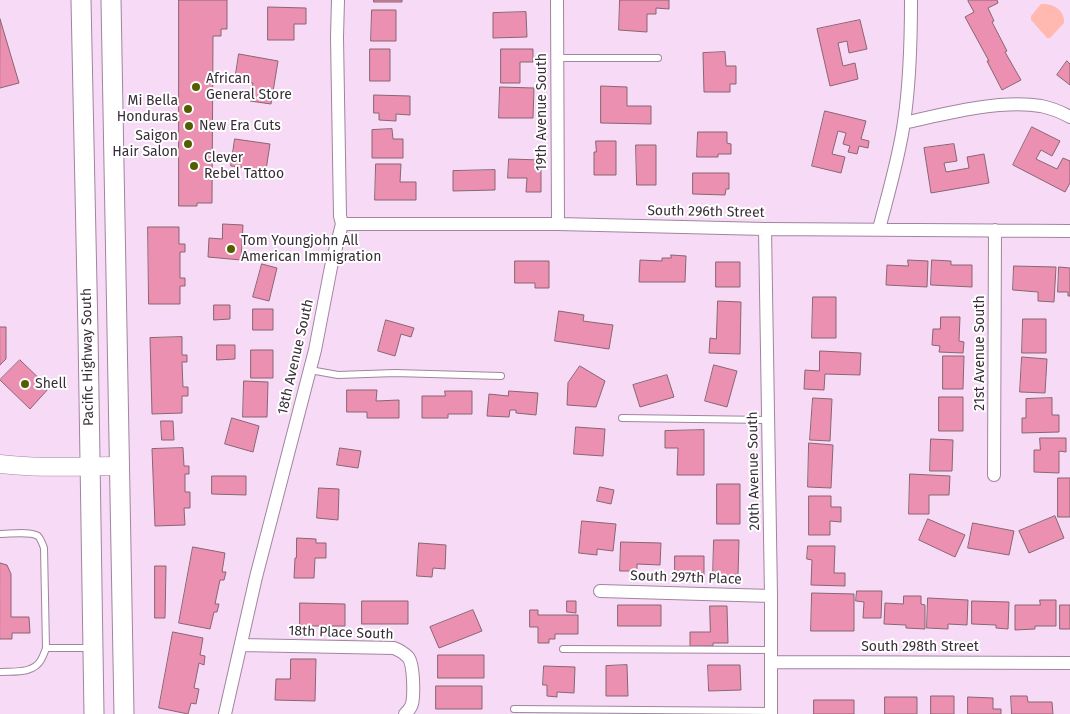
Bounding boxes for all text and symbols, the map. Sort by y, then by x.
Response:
street label: 19th Avenue South [534,53,550,171]
place label: African General Store [206,71,292,104]
marker: African General Store [190,81,202,93]
place label: Mi Bella Honduras [117,93,178,125]
marker: Mi Bella Honduras [182,103,194,115]
place label: New Era Cuts [199,118,281,134]
marker: New Era Cuts [183,120,195,132]
place label: Saigon Hair Salon [112,128,178,160]
marker: Saigon Hair Salon [182,138,194,150]
place label: Clever Rebel Tattoo [204,150,284,182]
marker: Clever Rebel Tattoo [188,160,200,172]
street label: South 296th Street [647,203,765,221]
place label: Tom Youngjohn All American Immigration [241,233,381,266]
marker: Tom Youngjohn All American Immigration [225,243,237,255]
street label: Pacific Highway South [78,288,98,426]
street label: 21st Avenue South [972,295,988,411]
street label: 18th Avenue South [275,298,317,416]
place label: Shell [35,376,67,392]
marker: Shell [19,378,31,390]
street label: 20th Avenue South [745,411,763,531]
street label: South 297th Place [630,568,742,588]
street label: 18th Place South [288,623,394,643]
street label: South 298th Street [861,639,979,655]

